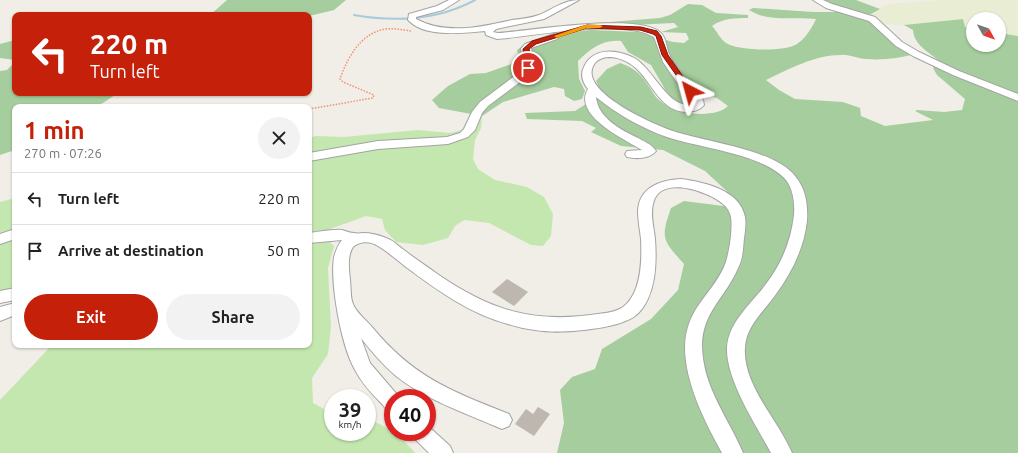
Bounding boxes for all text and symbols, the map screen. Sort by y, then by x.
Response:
north arrow [966,12,1006,52]
map controls [966,12,1006,52]
icon: left [24,28,76,80]
text: 220 m [90,28,168,59]
pin [511,51,545,85]
icon: arrive [517,57,539,79]
text: Turn left [90,61,160,81]
position arrow [669,70,711,112]
text: 1 min [24,117,85,144]
button: close [258,117,300,159]
text: 270 m · 07:26 [24,146,102,160]
icon: left [24,188,46,210]
text: Turn left [58,190,119,207]
text: 220 m [258,190,300,207]
icon: arrive [24,240,46,262]
text: Arrive at destination [58,242,204,259]
text: 50 m [267,242,300,259]
button: Exit [24,294,158,340]
button: Share [166,294,300,340]
speed limit sign: 40 [384,389,436,441]
text: 39 [339,398,361,421]
text: km/h [338,419,362,430]

